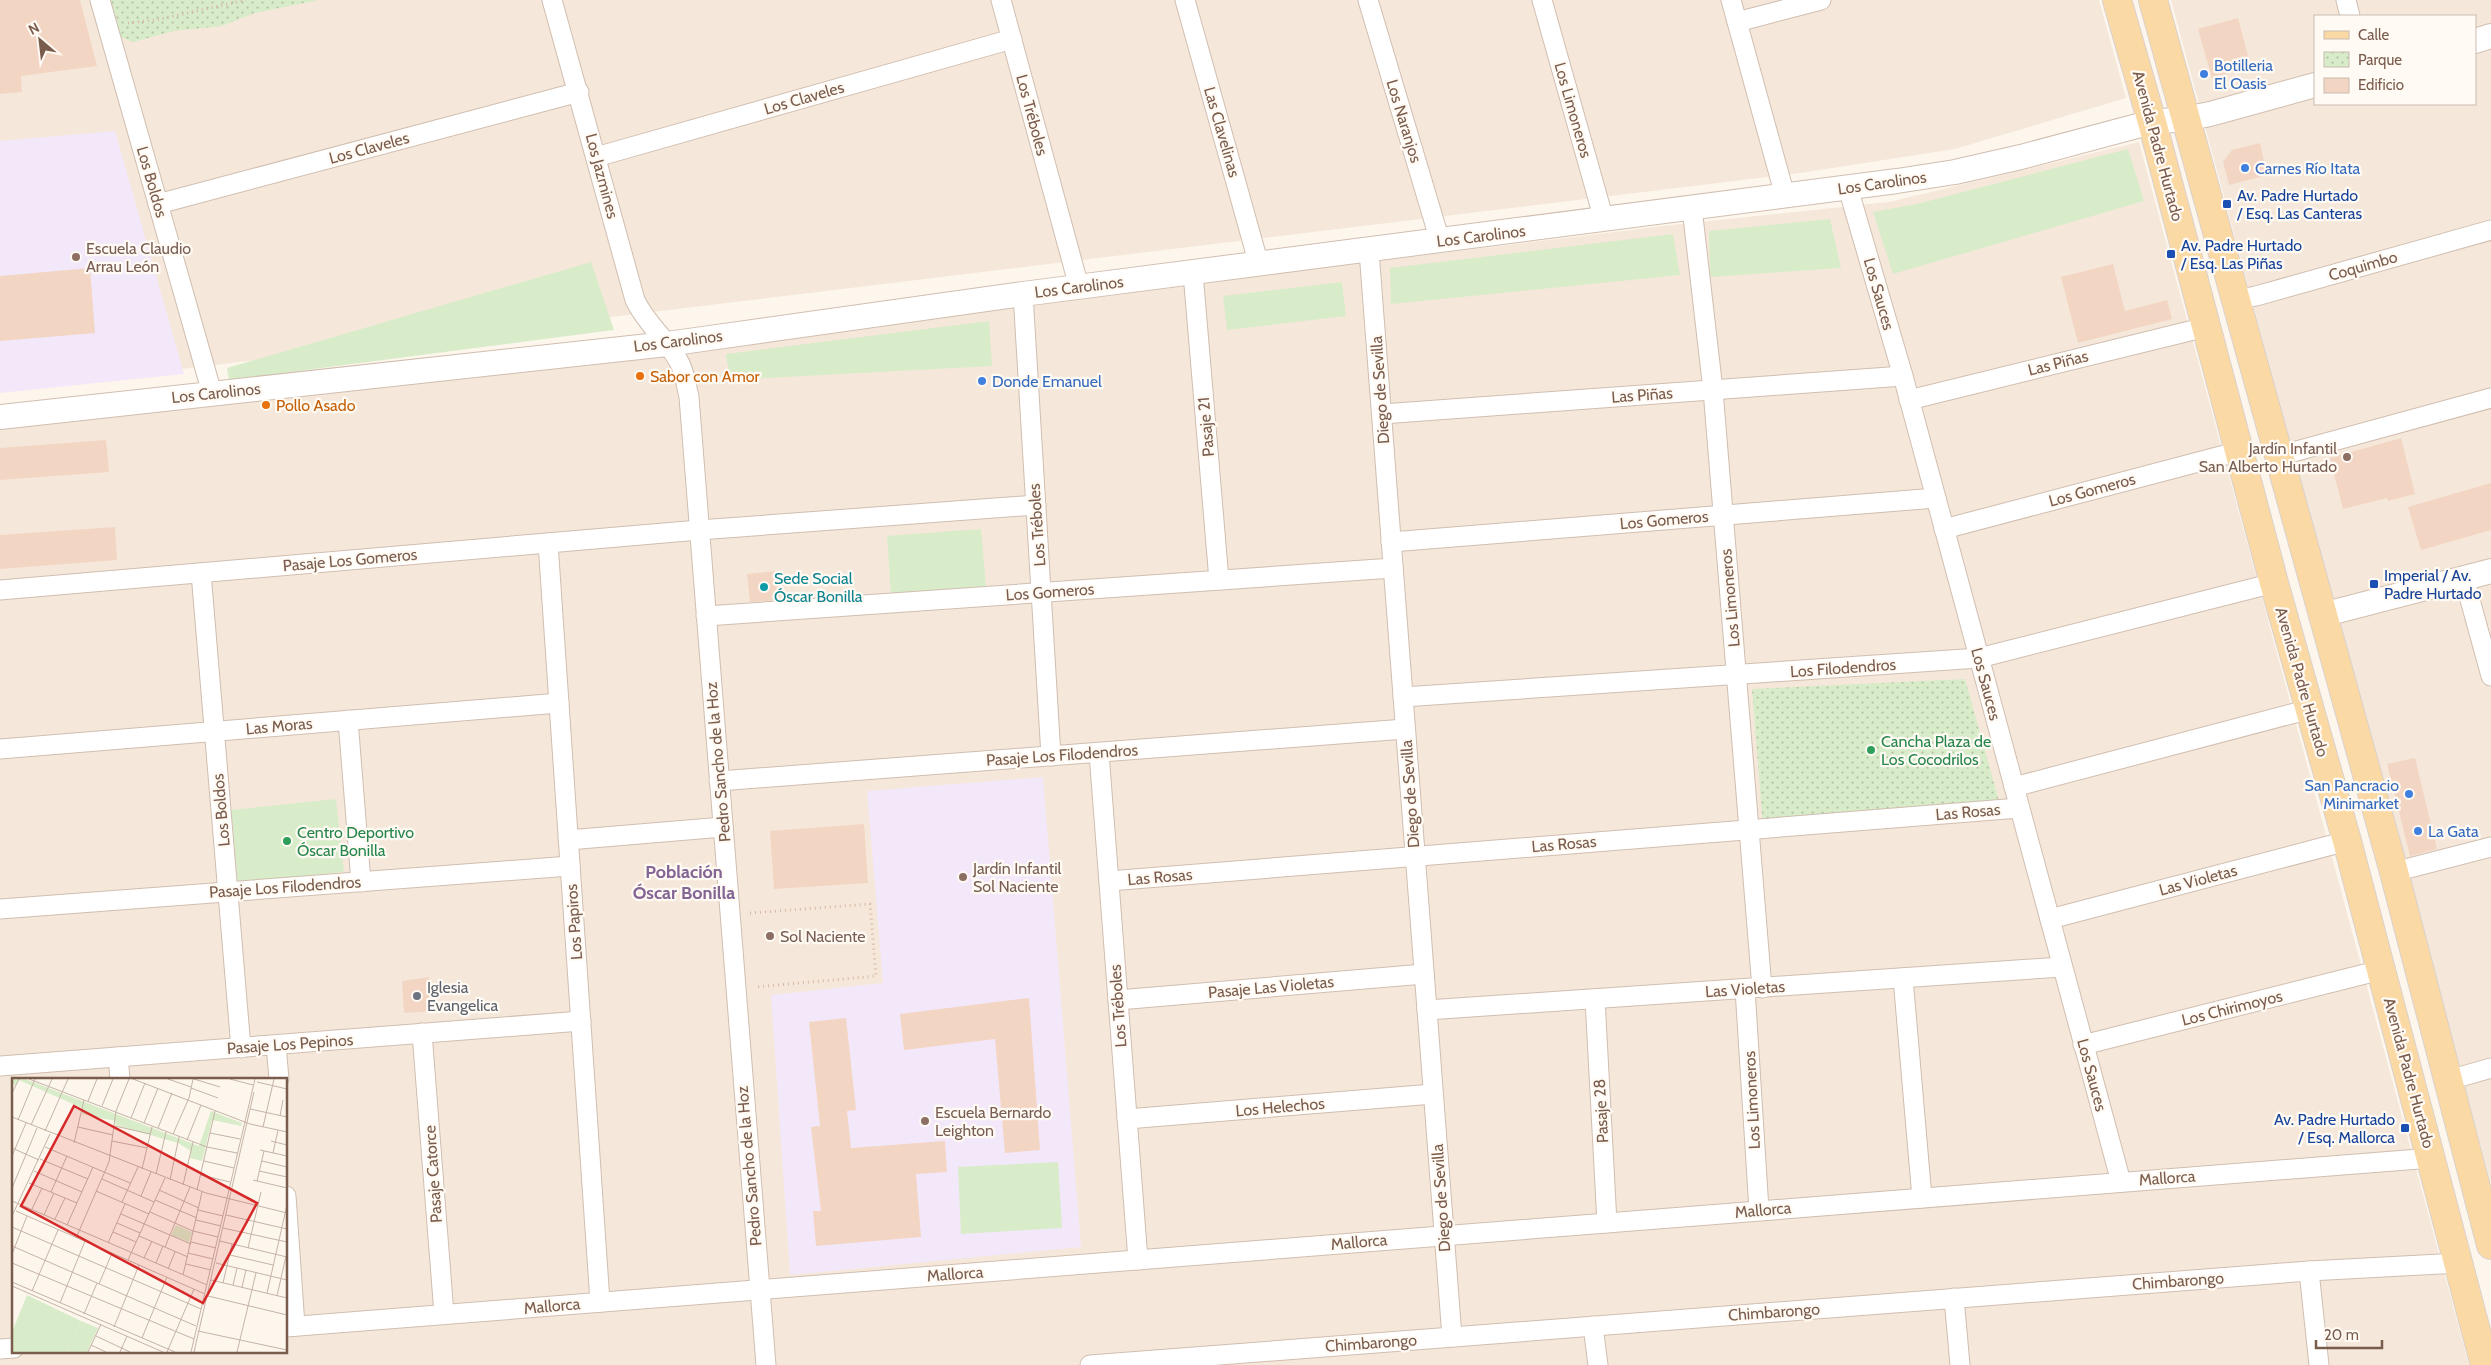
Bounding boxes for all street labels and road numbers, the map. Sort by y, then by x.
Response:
street label: Los Limoneros [1550,60,1596,160]
street label: Avenida Padre Hurtado [2129,69,2187,224]
street label: Los Tréboles [1012,72,1052,158]
street label: Los Claveles [762,77,847,118]
street label: Los Naranjos [1382,77,1426,165]
street label: Las Clavelinas [1200,85,1244,180]
street label: Los Claveles [327,128,412,168]
street label: Los Jazmines [582,131,623,221]
street label: Los Boldos [133,144,171,220]
street label: Los Carolinos [1836,167,1928,199]
street label: Los Carolinos [1435,221,1527,251]
street label: Coquimbo [2326,247,2400,285]
street label: Los Sauces [1860,256,1898,333]
street label: Los Carolinos [1033,272,1125,302]
street label: Los Carolinos [632,326,724,356]
street label: Diego de Sevilla [1367,335,1393,445]
street label: Las Piñas [2026,346,2091,380]
street label: Los Carolinos [170,379,262,407]
street label: Las Piñas [1611,383,1674,407]
street label: Pasaje 21 [1194,396,1218,458]
street label: Los Gomeros [2047,469,2138,511]
street label: Los Tréboles [1025,482,1049,567]
street label: Los Gomeros [1619,507,1709,533]
street label: Pasaje Los Gomeros [282,545,418,575]
street label: Los Limoneros [1716,548,1744,648]
street label: Los Gomeros [1005,579,1095,605]
street label: Avenida Padre Hurtado [2271,605,2333,759]
street label: Los Sauces [1967,646,2005,723]
street label: Los Filodendros [1789,655,1897,681]
street label: Pedro Sancho de la Hoz [701,681,734,843]
street label: Las Moras [245,714,313,738]
street label: Diego de Sevilla [1397,739,1423,849]
street label: Pasaje Los Filodendros [985,740,1139,770]
street label: Los Boldos [208,772,234,847]
street label: Las Rosas [1935,800,2002,824]
street label: Las Rosas [1531,832,1598,856]
street label: Las Violetas [2157,860,2240,900]
street label: Las Rosas [1127,865,1194,889]
street label: Pasaje Los Filodendros [208,872,362,902]
street label: Los Papiros [562,883,586,961]
street label: Los Tréboles [1106,963,1130,1048]
street label: Pasaje Las Violetas [1207,972,1335,1002]
street label: Las Violetas [1704,977,1786,1001]
street label: Los Chirimoyos [2180,986,2285,1030]
street label: Avenida Padre Hurtado [2380,996,2438,1151]
street label: Pasaje Los Pepinos [226,1030,354,1058]
street label: Los Sauces [2073,1037,2111,1114]
street label: Los Limoneros [1740,1050,1764,1150]
street label: Pasaje 28 [1590,1078,1612,1144]
street label: Pedro Sancho de la Hoz [732,1085,765,1247]
street label: Los Helechos [1235,1094,1326,1120]
street label: Pasaje Catorce [420,1125,446,1223]
street label: Diego de Sevilla [1428,1143,1454,1253]
street label: Mallorca [2138,1167,2196,1189]
street label: Mallorca [1734,1198,1792,1222]
street label: Mallorca [1330,1230,1388,1254]
street label: Mallorca [926,1263,984,1285]
street label: Chimbarongo [2132,1268,2225,1294]
street label: Mallorca [523,1294,581,1318]
street label: Chimbarongo [1728,1299,1821,1325]
street label: Chimbarongo [1325,1330,1418,1356]

